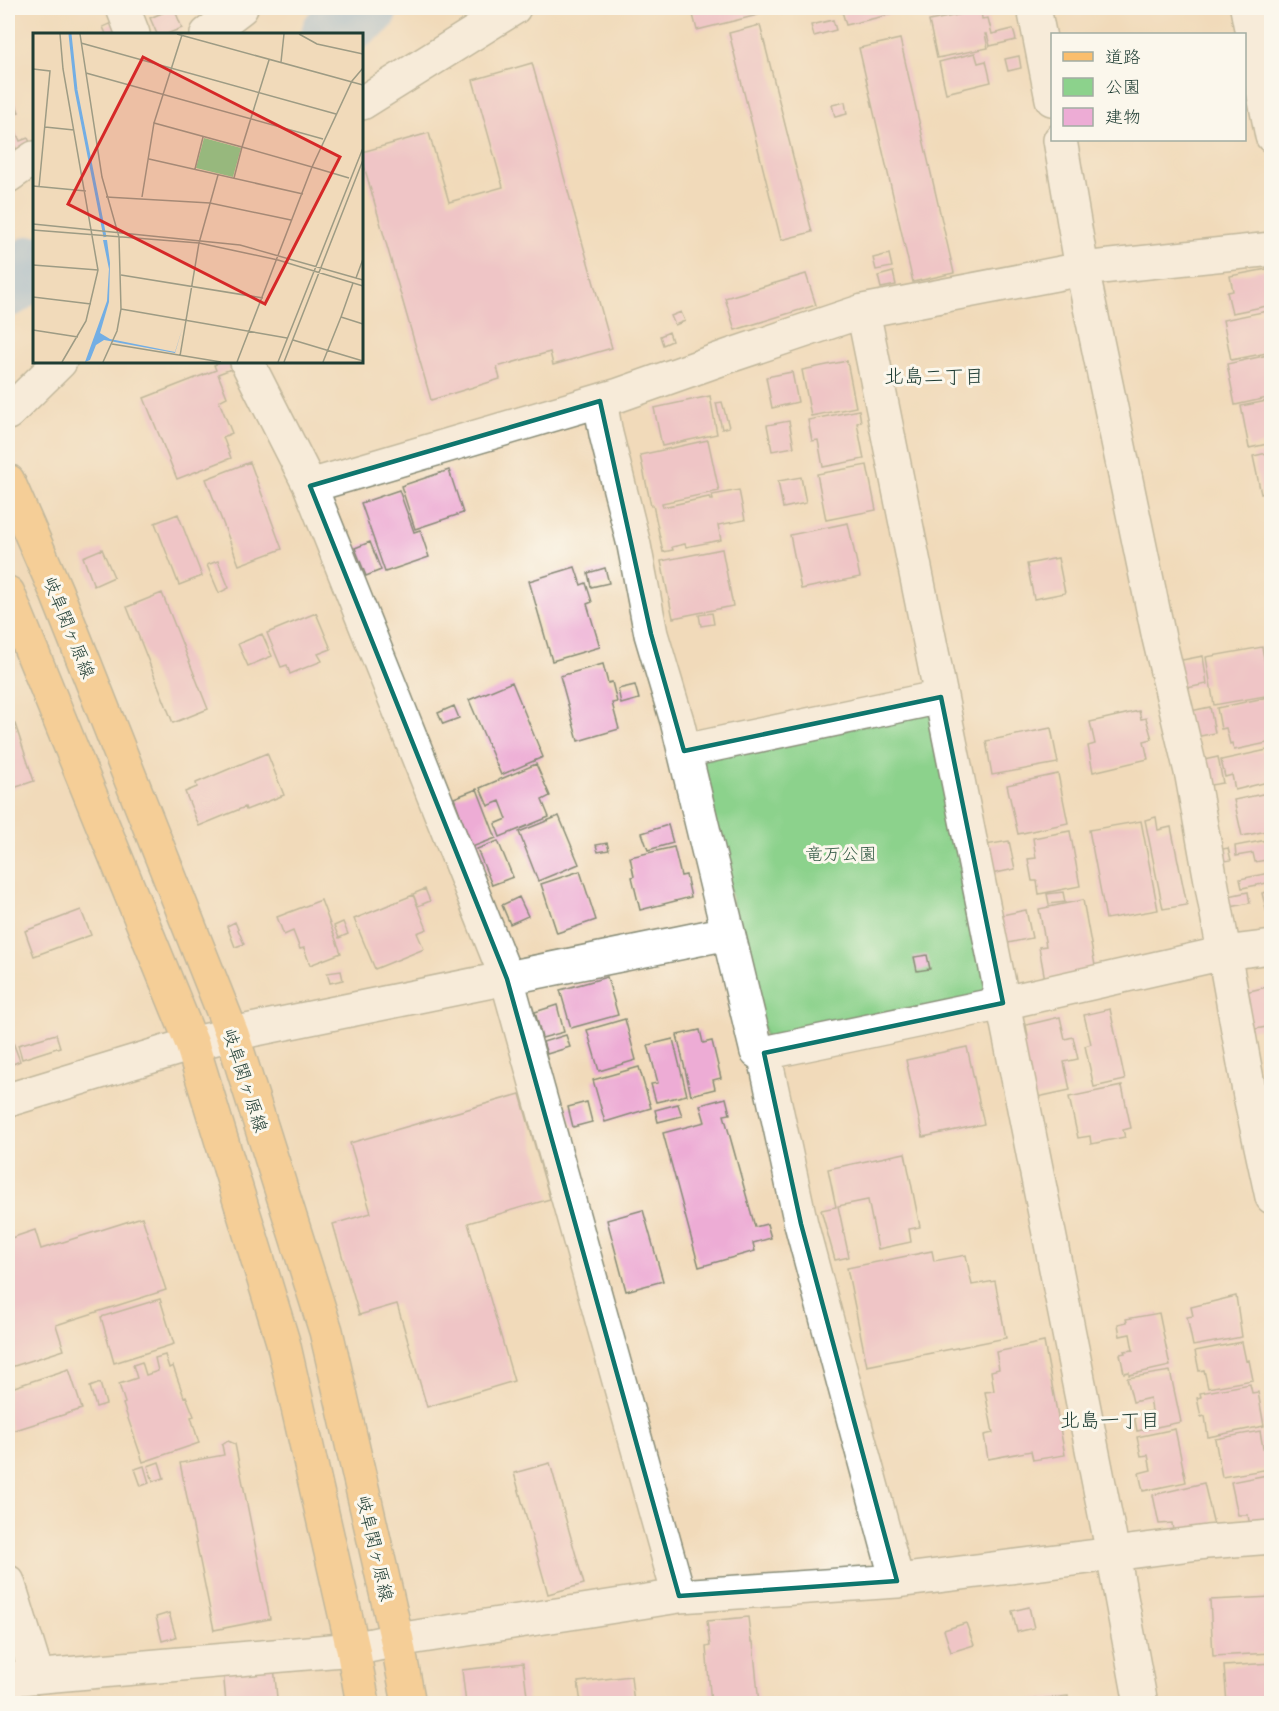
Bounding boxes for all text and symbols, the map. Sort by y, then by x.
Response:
inset map [33,33,363,363]
legend [1051,33,1246,141]
text: 道路 [1105,44,1141,68]
text: 公園 [1105,74,1141,98]
text: 建物 [1105,104,1141,128]
district label: 北島二丁目 [884,362,984,388]
street label: 岐阜関ヶ原線 [39,572,101,682]
park label: 竜万公園 [805,841,877,865]
street label: 岐阜関ヶ原線 [218,1025,274,1135]
district label: 北島一丁目 [1060,1406,1160,1432]
street label: 岐阜関ヶ原線 [352,1493,400,1603]

